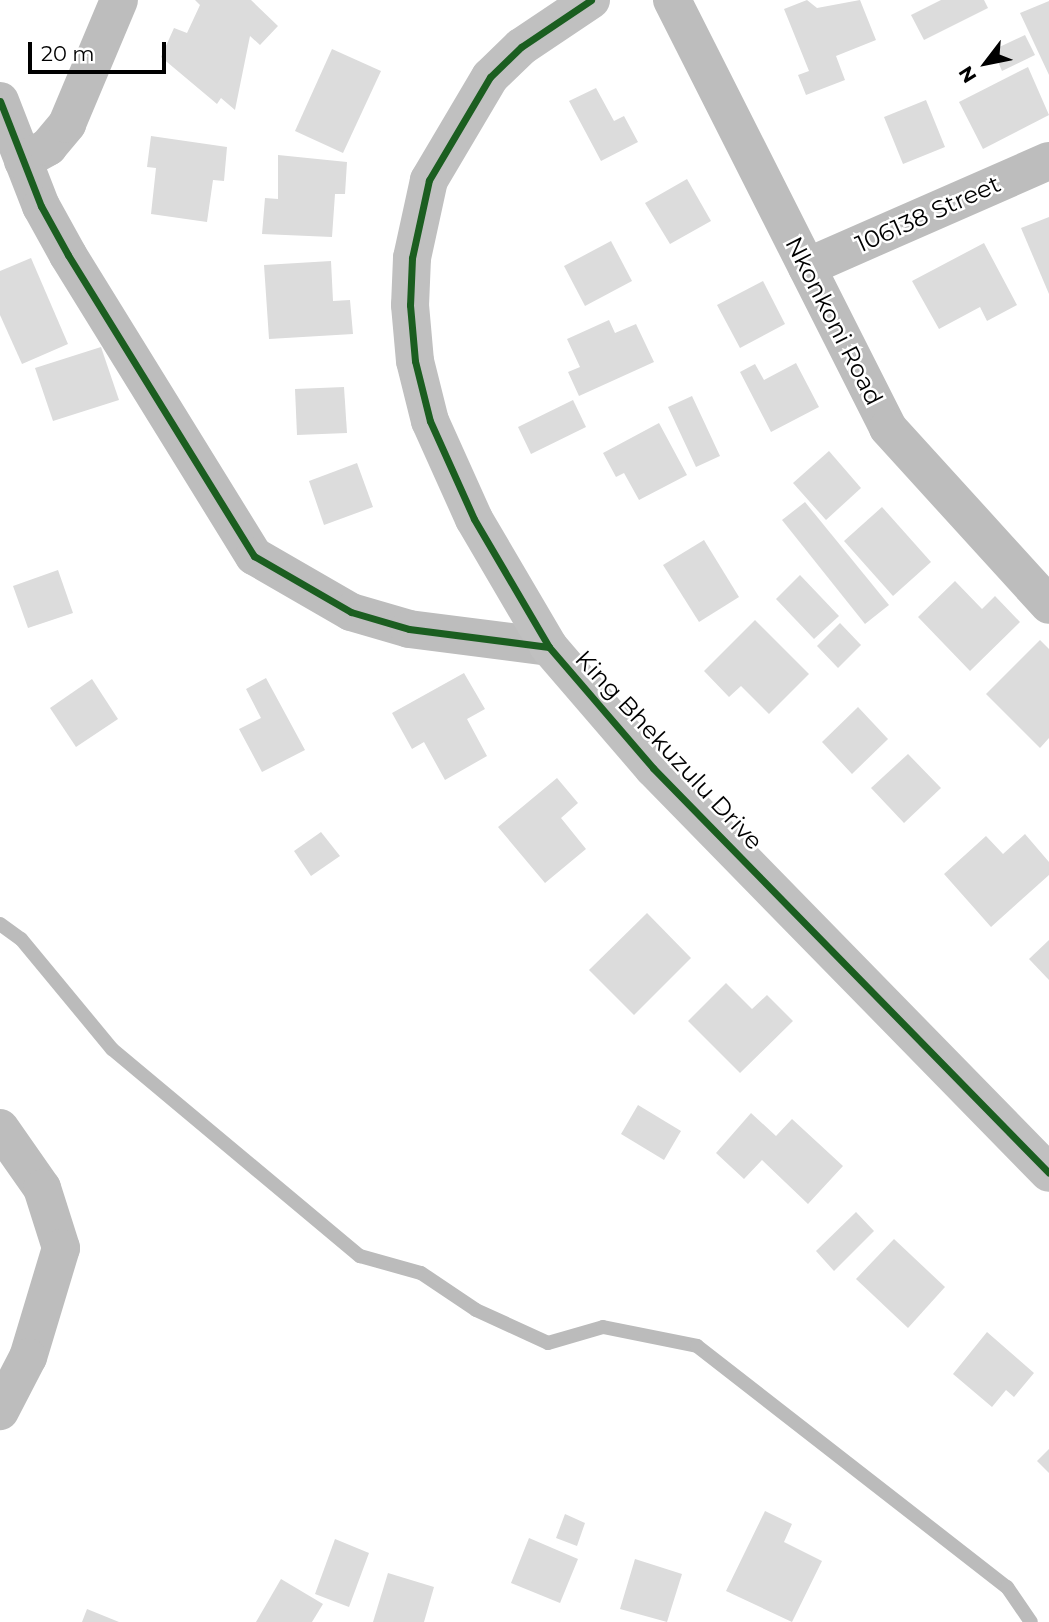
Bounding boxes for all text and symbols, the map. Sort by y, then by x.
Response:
scale bar [32,28,170,72]
north arrow [951,28,1021,98]
text: 20 m [41,41,95,66]
text: N [954,62,982,87]
street label: 106138 Street [851,169,1005,259]
street label: Nkonkoni Road [779,232,889,410]
street label: King Bhekuzulu Drive [569,644,769,856]

